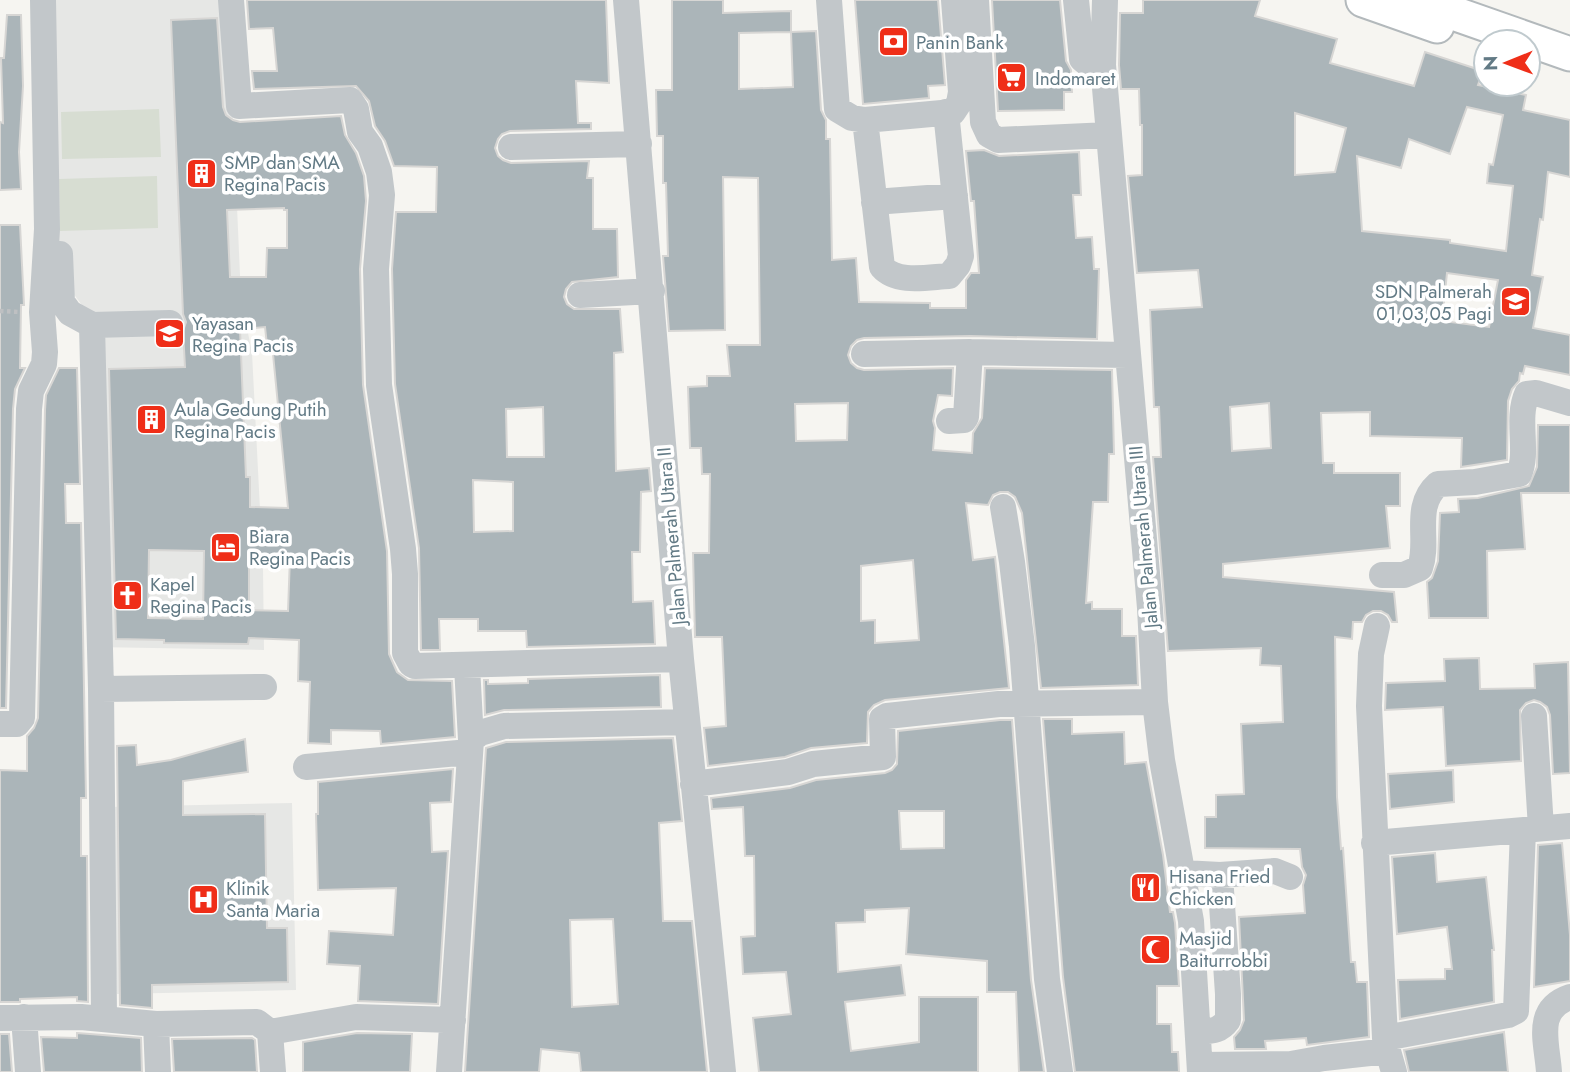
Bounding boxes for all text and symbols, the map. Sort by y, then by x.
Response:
bank icon: Panin Bank [876,25,910,59]
north arrow [1472,28,1542,98]
place label: Panin Bank [916,29,1004,56]
text: N [1477,56,1504,71]
supermarket icon: Indomaret [995,61,1029,95]
place label: Indomaret [1035,65,1116,92]
place label: SMP dan SMA Regina Pacis [224,149,340,198]
building icon: SMP dan SMA Regina Pacis [184,156,218,190]
place label: SDN Palmerah 01,03,05 Pagi [1375,278,1492,327]
school or university icon: SDN Palmerah 01,03,05 Pagi [1498,285,1532,319]
place label: Yayasan Regina Pacis [192,310,294,359]
school or university icon: Yayasan Regina Pacis [152,317,186,351]
place label: Aula Gedung Putih Regina Pacis [174,396,327,445]
building icon: Aula Gedung Putih Regina Pacis [134,403,168,437]
street label: Jalan Palmerah Utara III [1122,445,1165,632]
street label: Jalan Palmerah Utara II [650,446,693,629]
place label: Biara Regina Pacis [249,523,351,572]
hotel icon: Biara Regina Pacis [209,530,243,564]
place label: Kapel Regina Pacis [150,571,252,620]
church icon: Kapel Regina Pacis [110,578,144,612]
place label: Hisana Fried Chicken [1169,863,1270,912]
restaurant icon: Hisana Fried Chicken [1129,870,1163,904]
place label: Klinik Santa Maria [226,875,320,924]
hospital icon: Klinik Santa Maria [186,882,220,916]
place label: Masjid Baiturrobbi [1179,925,1268,974]
mosque icon: Masjid Baiturrobbi [1139,932,1173,966]

